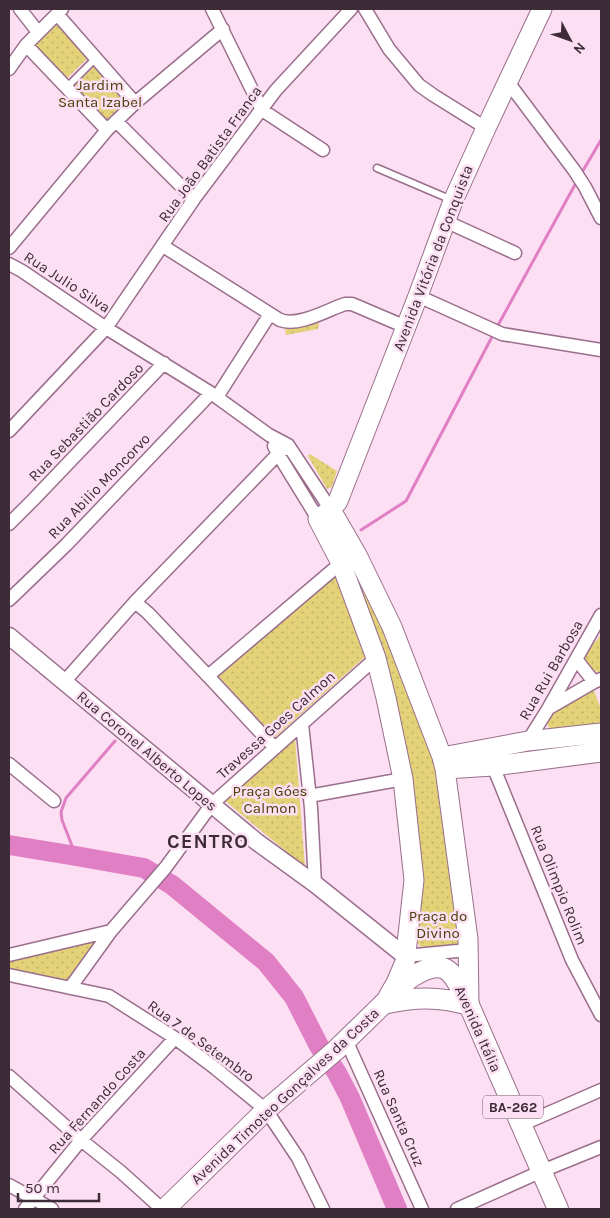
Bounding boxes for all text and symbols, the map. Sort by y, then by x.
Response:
north arrow [545,15,595,65]
text: N [570,39,589,58]
park label: Jardim Santa Izabel [58,76,142,111]
street label: Rua João Batista Franca [155,82,265,226]
street label: Avenida Vitória da Conquista [389,163,477,353]
street label: Rua Julio Silva [21,247,113,317]
street label: Rua Sebastião Cardoso [25,359,147,485]
street label: Rua Abilio Moncorvo [44,430,154,542]
street label: Rua Rui Barbosa [515,617,587,723]
street label: Travessa Goes Calmon [213,667,339,783]
street label: Rua Coronel Alberto Lopes [73,687,221,815]
park label: Praça Góes Calmon [233,782,307,817]
street label: Rua Olimpio Rolim [527,822,591,948]
district label: CENTRO [167,830,249,853]
park label: Praça do Divino [409,907,467,942]
street label: Avenida Itália [451,983,505,1075]
street label: Rua 7 de Setembro [144,996,258,1086]
street label: Avenida Timoteo Gonçalves da Costa [187,1004,383,1188]
street label: Rua Fernando Costa [45,1044,149,1158]
street label: Rua Santa Cruz [369,1066,429,1170]
road number: BA-262 [483,1096,543,1118]
scale bar [18,1170,99,1202]
text: 50 m [25,1179,60,1197]

